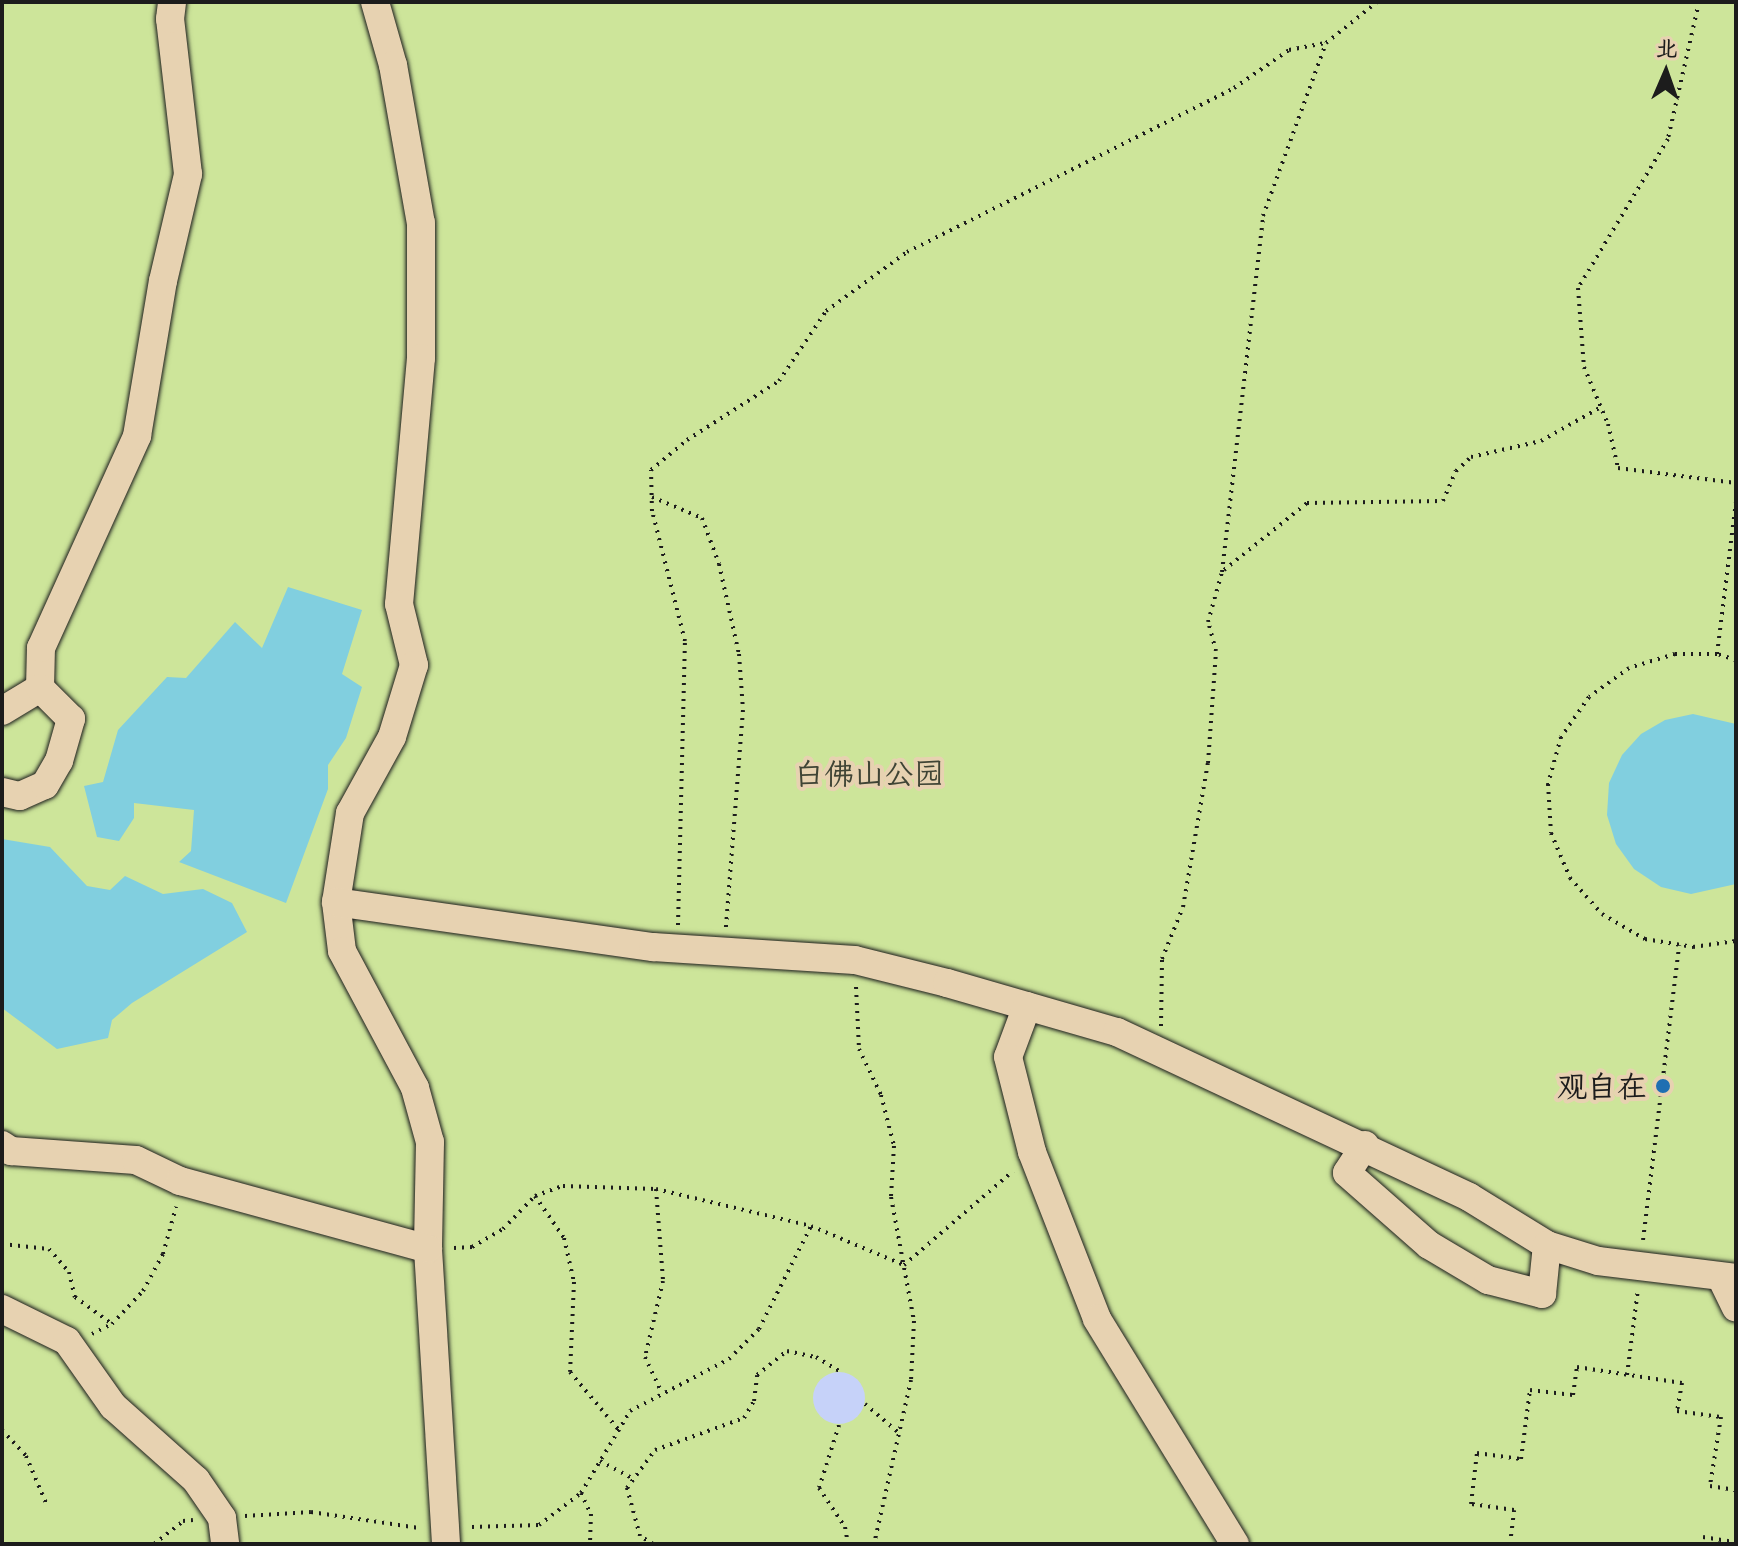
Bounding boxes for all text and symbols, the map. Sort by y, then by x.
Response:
north arrow [1626,32,1706,112]
text: 北 [1655,33,1678,63]
park label: 白佛山公园 [794,755,944,791]
place label: 观自在 [1557,1068,1647,1104]
marker: 观自在 [1654,1077,1672,1095]

